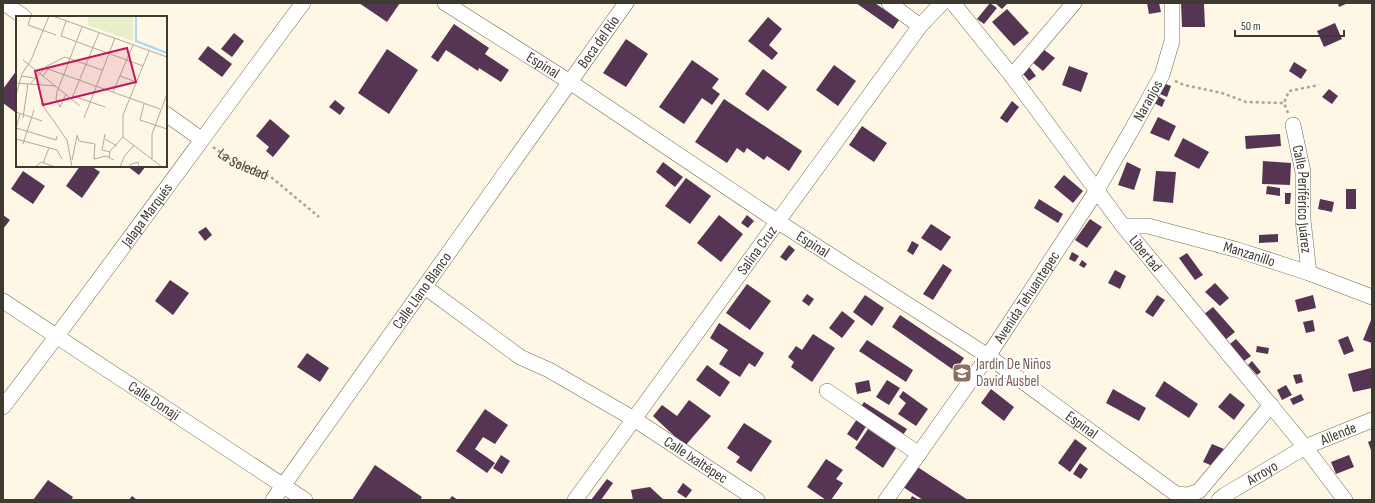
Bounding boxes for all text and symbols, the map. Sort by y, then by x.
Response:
street label: Boca del Río [573,12,624,72]
scale bar [1235,12,1344,38]
inset map [16,16,167,167]
text: 50 m [1241,19,1261,34]
street label: Espinal [523,47,563,83]
street label: Naranjos [1129,77,1167,124]
street label: Calle Periférico Juárez [1288,143,1316,255]
street label: La Soledad [214,144,271,184]
street label: Jalapa Marqués [116,179,177,251]
street label: Salina Cruz [733,221,781,278]
street label: Espinal [793,226,833,262]
street label: Libertad [1125,231,1166,276]
street label: Manzanillo [1221,237,1278,271]
street label: Avenida Tehuantepec [989,247,1064,348]
street label: Calle Llano Blanco [388,248,456,333]
place label: Jardin De Niños David Ausbel [975,355,1051,391]
school or university icon: Jardin De Niños David Ausbel [951,362,973,384]
street label: Calle Donají [125,377,184,425]
street label: Espinal [1062,407,1102,443]
street label: Allende [1317,418,1359,450]
street label: Calle Ixaltépec [660,432,731,488]
street label: Arroyo [1242,456,1281,490]

